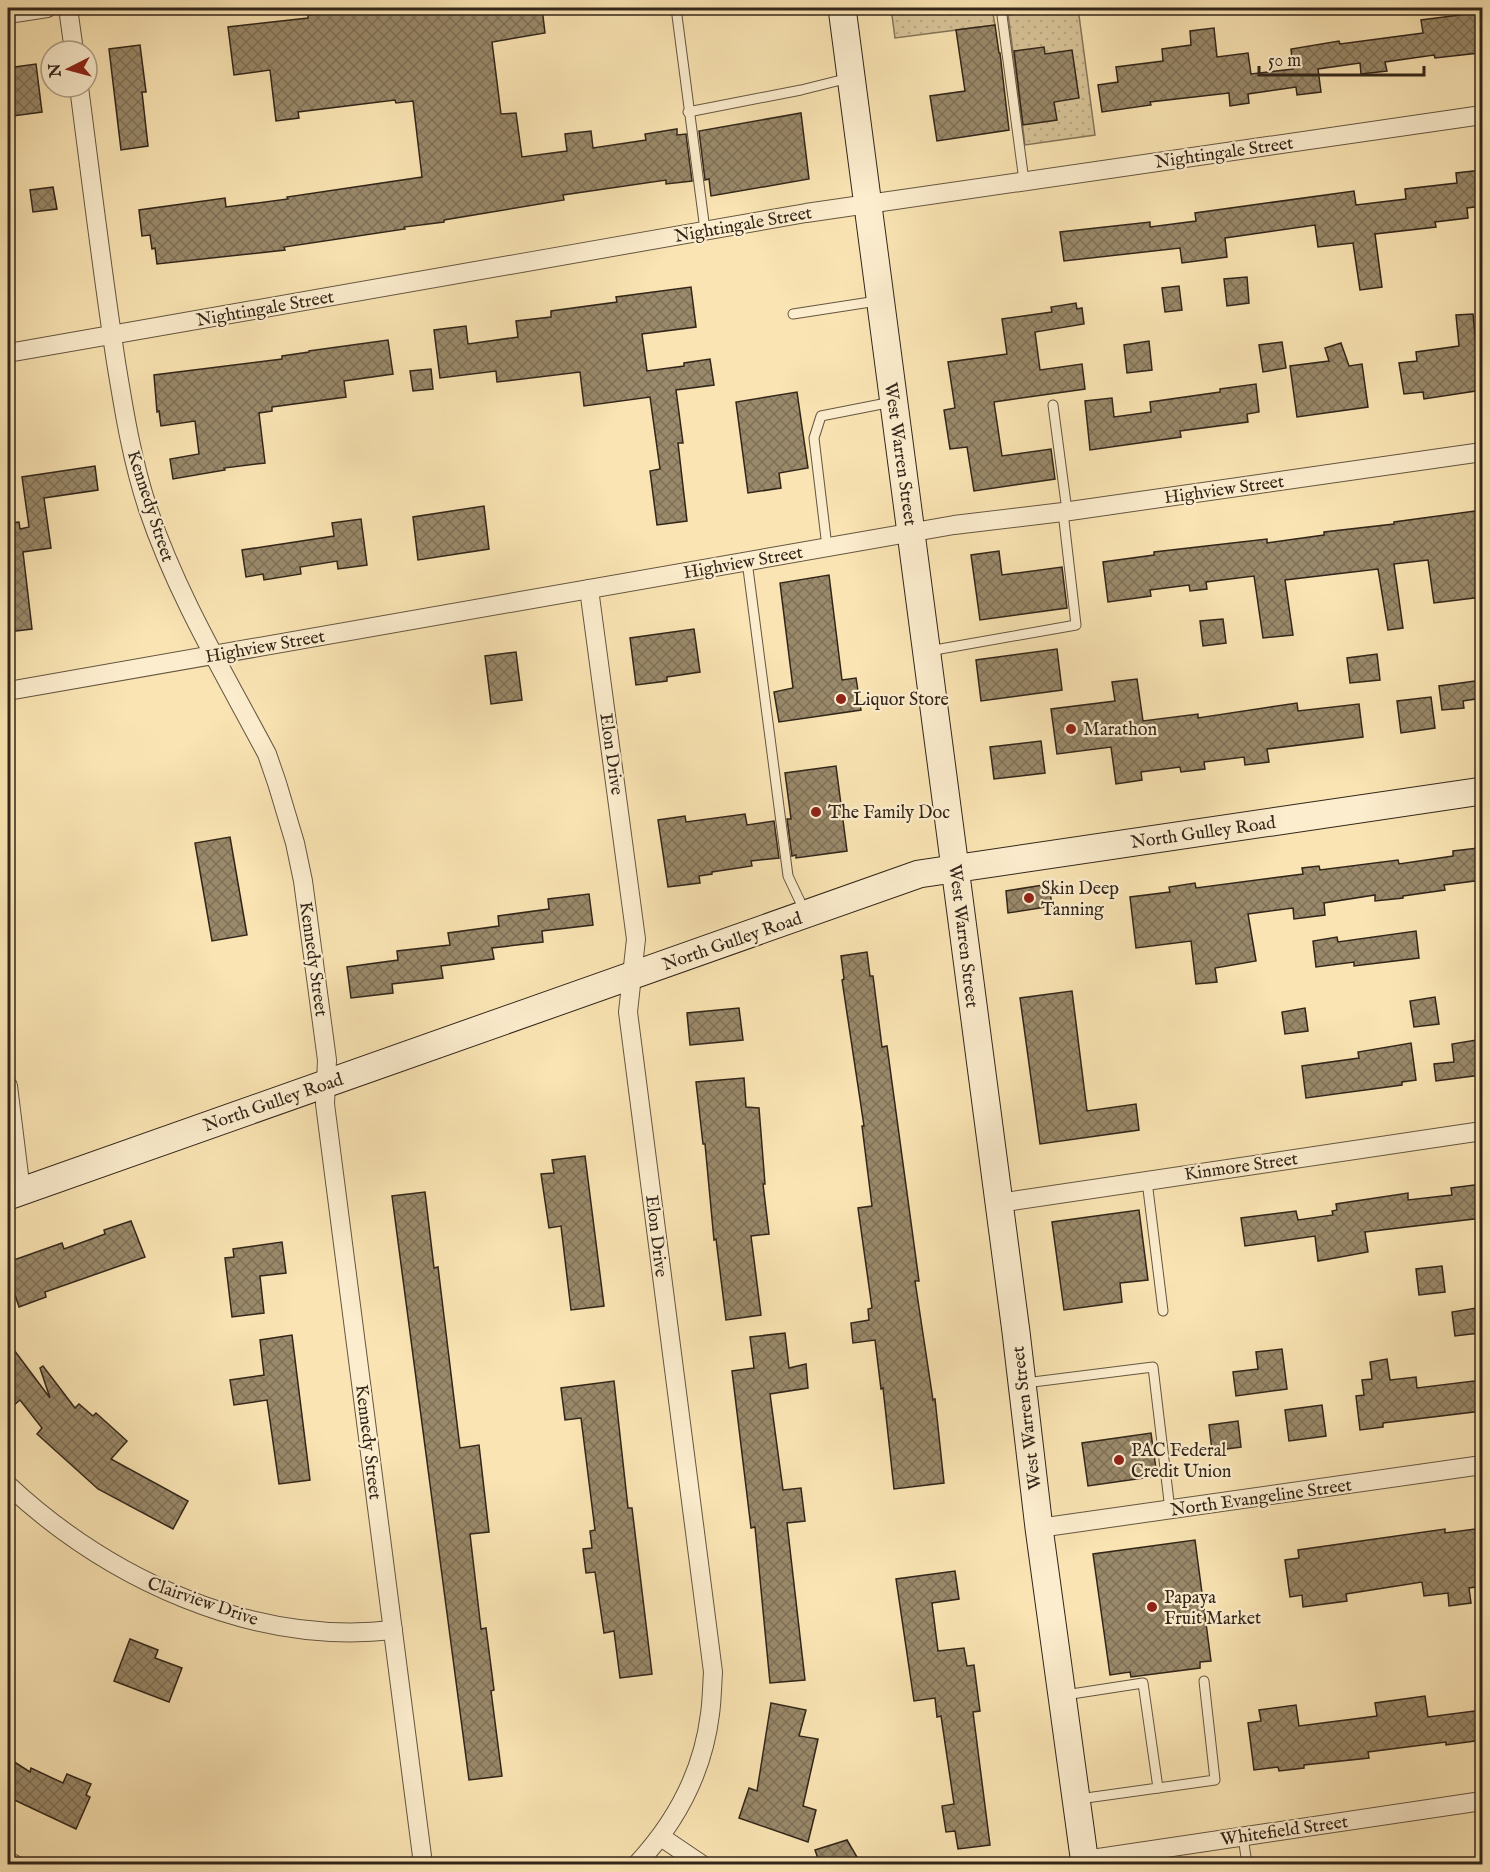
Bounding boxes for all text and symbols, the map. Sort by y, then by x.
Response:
north arrow [39,39,99,99]
scale bar [1259,39,1424,77]
text: 50 m [1268,50,1301,73]
text: N [45,62,67,79]
street label: Nightingale Street [1154,132,1295,175]
street label: Nightingale Street [673,202,814,249]
street label: Nightingale Street [195,286,336,333]
street label: West Warren Street [878,381,921,527]
street label: Kennedy Street [121,448,178,565]
street label: Highview Street [1163,471,1286,510]
street label: Highview Street [682,542,805,585]
street label: Highview Street [204,626,327,669]
place label: Liquor Store [853,689,949,712]
marker: Liquor Store [834,692,848,706]
street label: Elon Drive [593,712,628,797]
place label: Marathon [1083,719,1157,742]
marker: Marathon [1064,722,1078,736]
place label: The Family Doc [828,802,950,825]
marker: The Family Doc [809,805,823,819]
street label: North Gulley Road [1129,812,1278,855]
street label: West Warren Street [942,863,983,1009]
place label: Skin Deep Tanning [1041,878,1119,922]
marker: Skin Deep Tanning [1022,891,1036,905]
street label: Kennedy Street [293,900,332,1018]
street label: North Gulley Road [660,908,806,977]
street label: North Gulley Road [201,1069,347,1138]
street label: Kinmore Street [1183,1148,1299,1187]
street label: Elon Drive [639,1194,672,1278]
street label: West Warren Street [1007,1345,1048,1491]
street label: Kennedy Street [349,1383,386,1501]
place label: PAC Federal Credit Union [1131,1440,1232,1484]
marker: PAC Federal Credit Union [1112,1453,1126,1467]
street label: North Evangeline Street [1169,1474,1353,1523]
street label: Clairview Drive [144,1573,261,1632]
place label: Papaya Fruit Market [1164,1587,1261,1631]
marker: Papaya Fruit Market [1145,1600,1159,1614]
street label: Whitefield Street [1219,1811,1349,1852]

